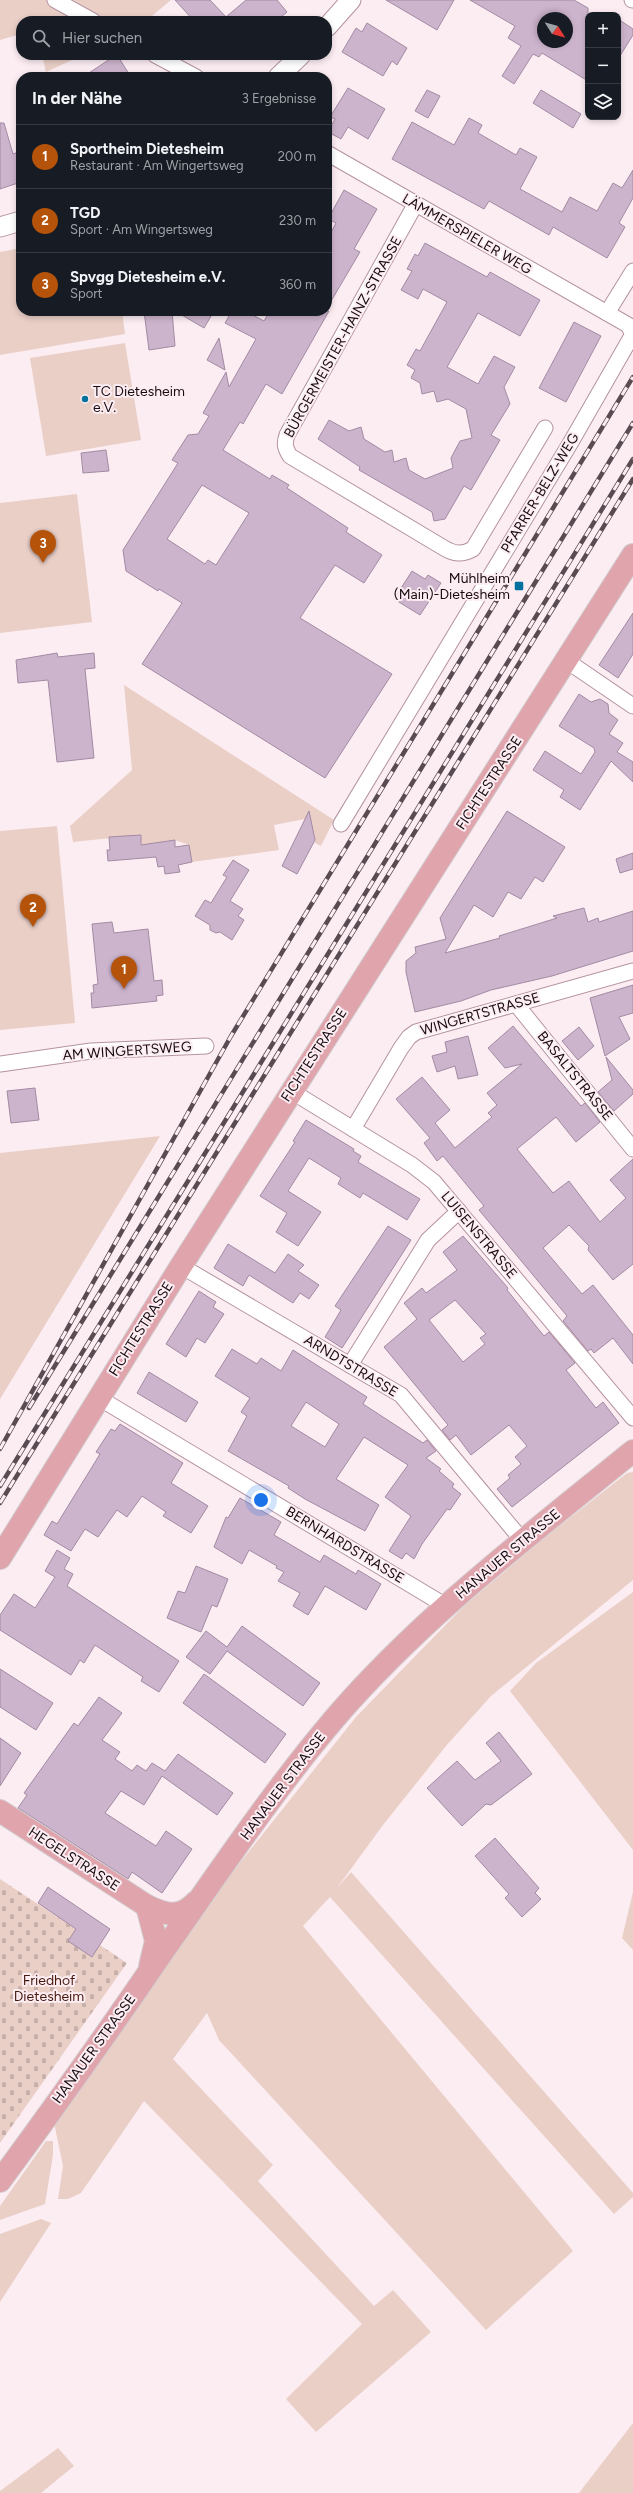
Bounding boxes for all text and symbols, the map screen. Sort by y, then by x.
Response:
north arrow [537,12,573,48]
map controls [585,12,621,120]
button: + [585,12,621,48]
search box [16,16,332,60]
icon: search [30,27,52,49]
text: Hier suchen [62,29,142,47]
button: − [585,48,621,84]
button: layers [585,84,621,120]
text: In der Nähe [32,88,122,108]
text: 3 Ergebnisse [242,91,316,106]
text: Sportheim Dietesheim [70,140,224,158]
text: 1 [42,149,48,164]
text: 200 m [278,149,316,164]
text: Restaurant · Am Wingertsweg [70,158,244,173]
street label: LÄMMERSPIELER WEG [399,190,535,278]
text: TGD [70,204,100,222]
text: 2 [41,213,49,228]
text: 230 m [279,213,316,228]
text: Sport · Am Wingertsweg [70,222,213,237]
street label: BÜRGERMEISTER-HAINZ-STRASSE [280,233,406,441]
text: Spvgg Dietesheim e.V. [70,268,225,286]
text: 3 [41,277,49,292]
text: 360 m [279,277,316,292]
text: Sport [70,286,103,301]
place label: TC Dietesheim e.V. [93,383,185,416]
marker: TC Dietesheim e.V. [80,394,90,404]
street label: PFARRER-BELZ-WEG [497,430,583,556]
pin: 3 [30,530,56,563]
place label: Mühlheim (Main)-Dietesheim [394,570,510,603]
marker: Mühlheim (Main)-Dietesheim [513,580,525,592]
street label: FICHTESTRASSE [452,733,526,833]
pin: 2 [20,894,46,927]
pin: 1 [111,956,137,989]
street label: WINGERTSTRASSE [418,989,542,1039]
street label: FICHTESTRASSE [277,1005,351,1105]
street label: BASALTSTRASSE [534,1028,616,1124]
street label: AM WINGERTSWEG [62,1038,192,1064]
street label: LUISENSTRASSE [438,1188,520,1282]
street label: FICHTESTRASSE [105,1279,177,1379]
street label: ARNDTSTRASSE [301,1331,401,1401]
your location [251,1490,271,1510]
street label: BERNHARDSTRASSE [283,1503,407,1587]
street label: HANAUER STRASSE [452,1505,564,1603]
street label: HANAUER STRASSE [237,1729,329,1843]
street label: HEGELSTRASSE [25,1823,123,1895]
park label: Friedhof Dietesheim [14,1972,84,2005]
street label: HANAUER STRASSE [49,1991,139,2107]

